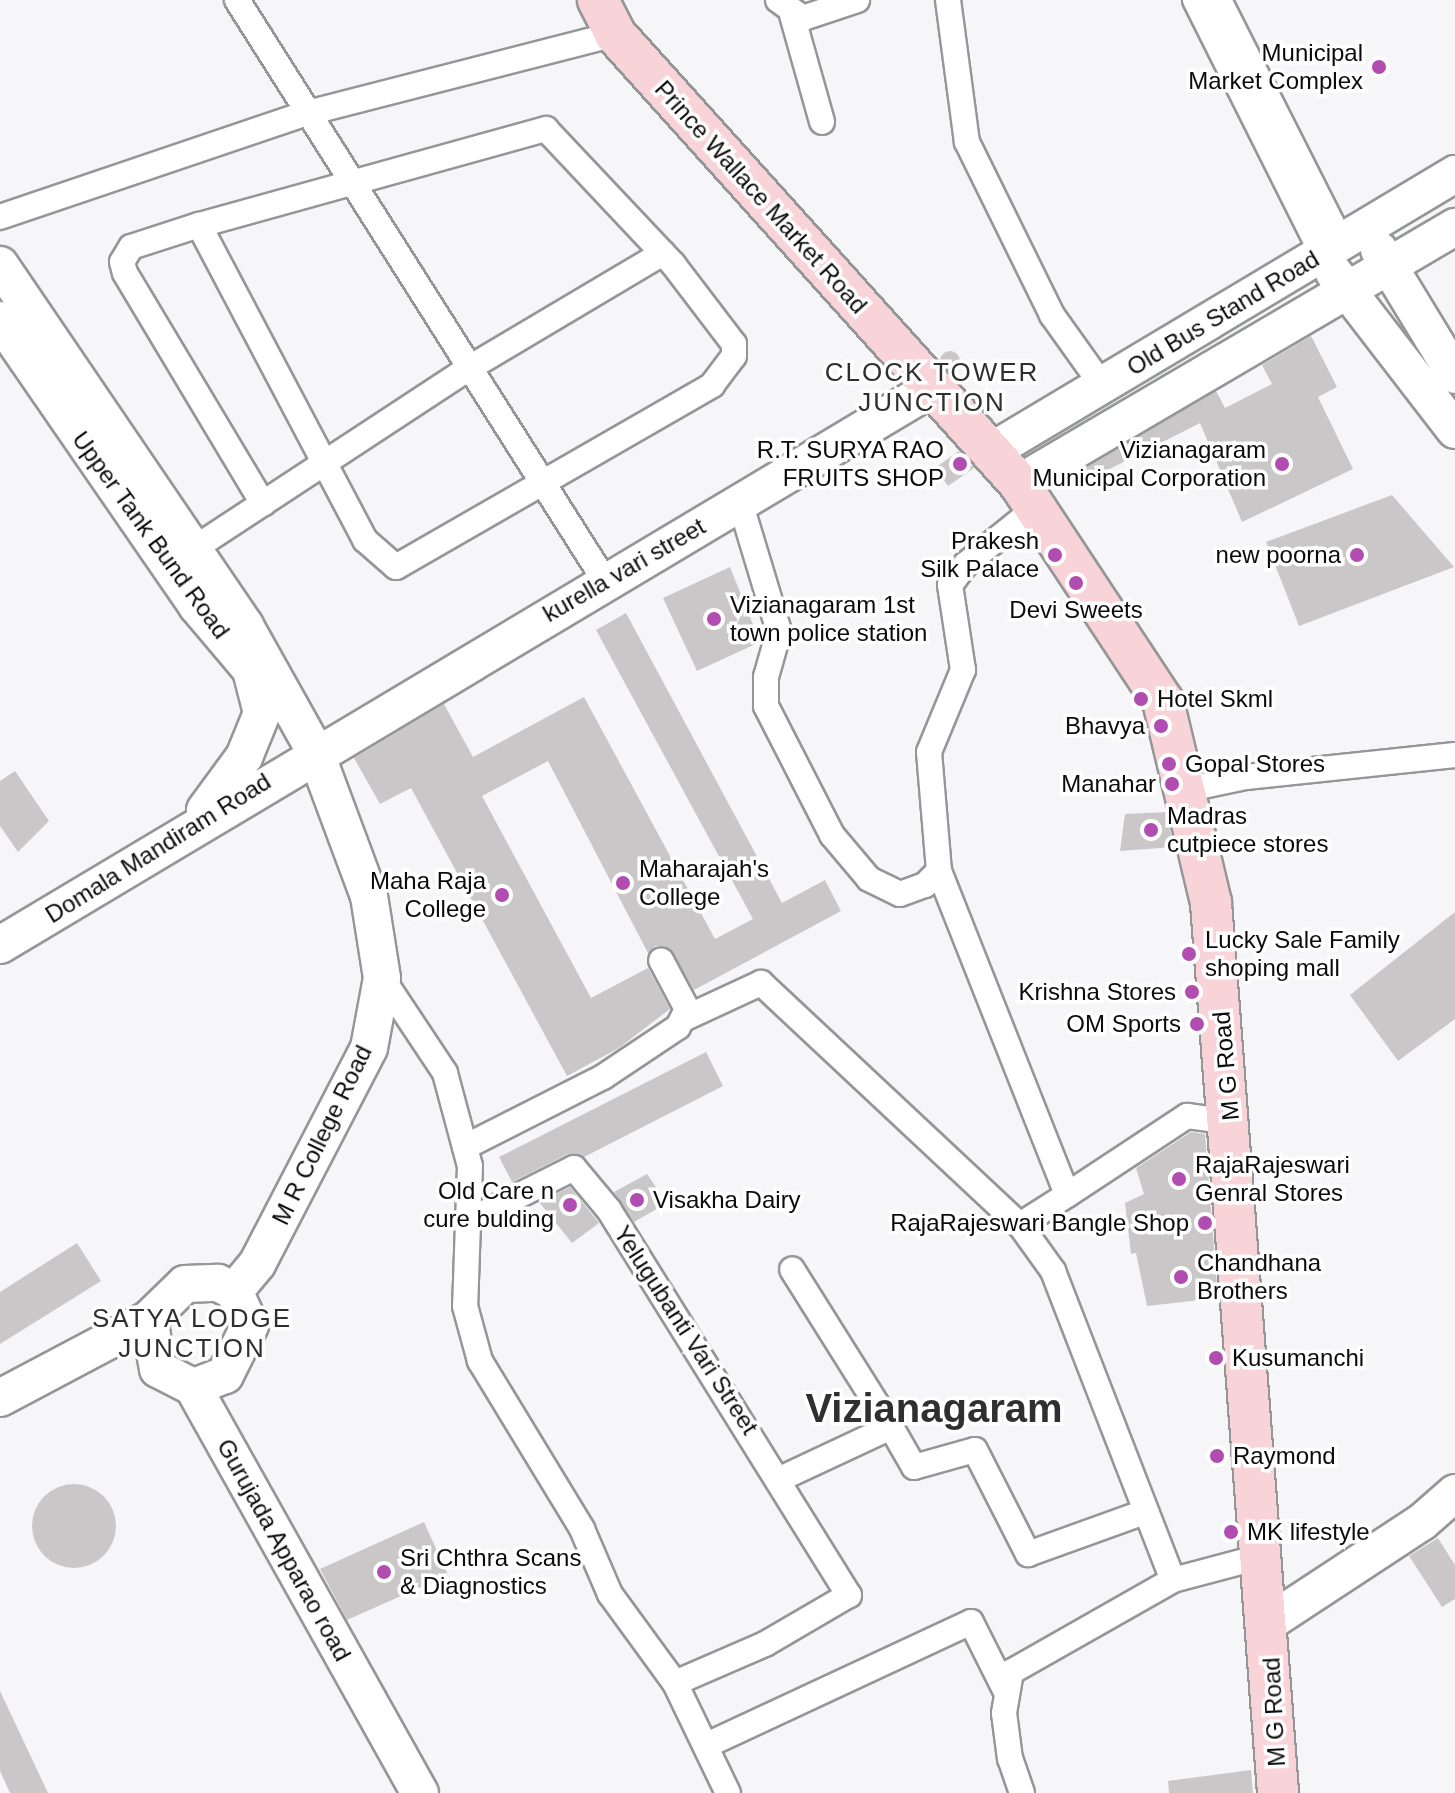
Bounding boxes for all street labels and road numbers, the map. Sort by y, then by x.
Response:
street label: Prince Wallace Market Road [649,75,873,319]
street label: Old Bus Stand Road [1122,244,1324,382]
street label: Upper Tank Bund Road [66,426,236,644]
street label: kurella vari street [538,512,710,628]
street label: Domala Mandiram Road [40,767,276,929]
street label: M G Road [1207,1010,1245,1122]
street label: M R College Road [266,1041,378,1229]
street label: Yelugubanti Vari Street [608,1220,764,1440]
street label: Gurujada Apparao road [211,1433,357,1667]
street label: M G Road [1257,1657,1291,1767]

